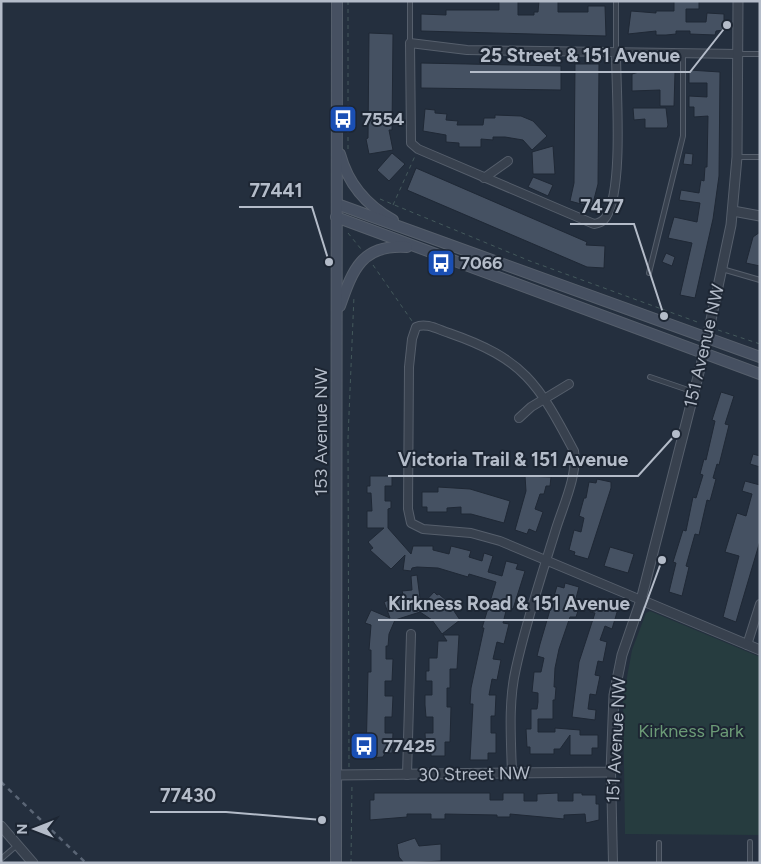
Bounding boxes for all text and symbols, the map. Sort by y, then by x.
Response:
callout: 25 Street & 151 Avenue [470,38,690,72]
text: 25 Street & 151 Avenue [480,44,681,67]
bus stop icon: 7554 [328,104,358,134]
place label: 7554 [362,108,404,130]
callout: 77441 [239,173,312,207]
text: 77441 [249,179,303,202]
callout: 7477 [570,190,634,224]
text: 7477 [580,195,624,218]
bus stop icon: 7066 [426,248,456,278]
place label: 7066 [460,252,503,274]
street label: 151 Avenue NW [679,281,729,410]
street label: 153 Avenue NW [310,367,332,496]
callout: Victoria Trail & 151 Avenue [388,442,638,476]
text: Victoria Trail & 151 Avenue [398,448,629,471]
callout: Kirkness Road & 151 Avenue [378,586,640,620]
text: Kirkness Road & 151 Avenue [388,592,630,615]
street label: 151 Avenue NW [602,676,630,804]
park label: Kirkness Park [638,720,744,742]
bus stop icon: 77425 [349,731,379,761]
place label: 77425 [383,735,435,757]
street label: 30 Street NW [418,762,531,786]
callout: 77430 [150,778,226,812]
text: 77430 [160,784,216,807]
north arrow [10,804,60,854]
text: N [14,824,31,834]

